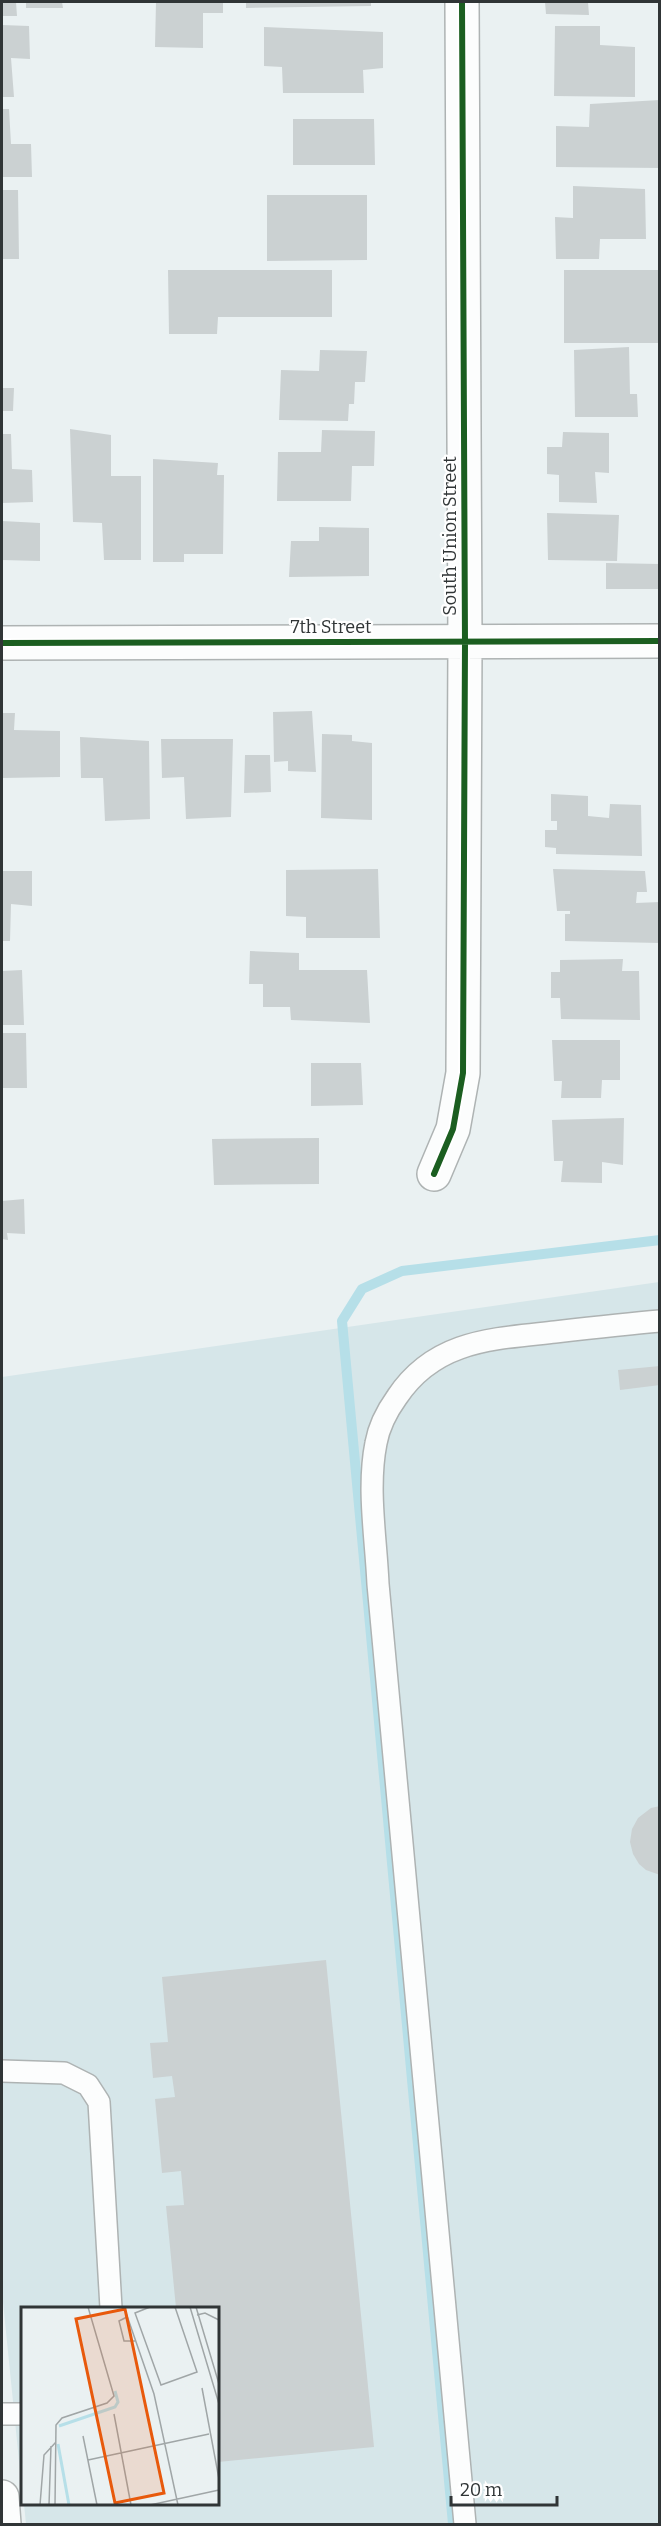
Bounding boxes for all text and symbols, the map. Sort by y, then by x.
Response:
street label: South Union Street [439,456,461,616]
street label: 7th Street [291,616,372,638]
inset map [21,2307,219,2505]
scale bar [451,2469,558,2507]
text: 20 m [460,2479,502,2501]

